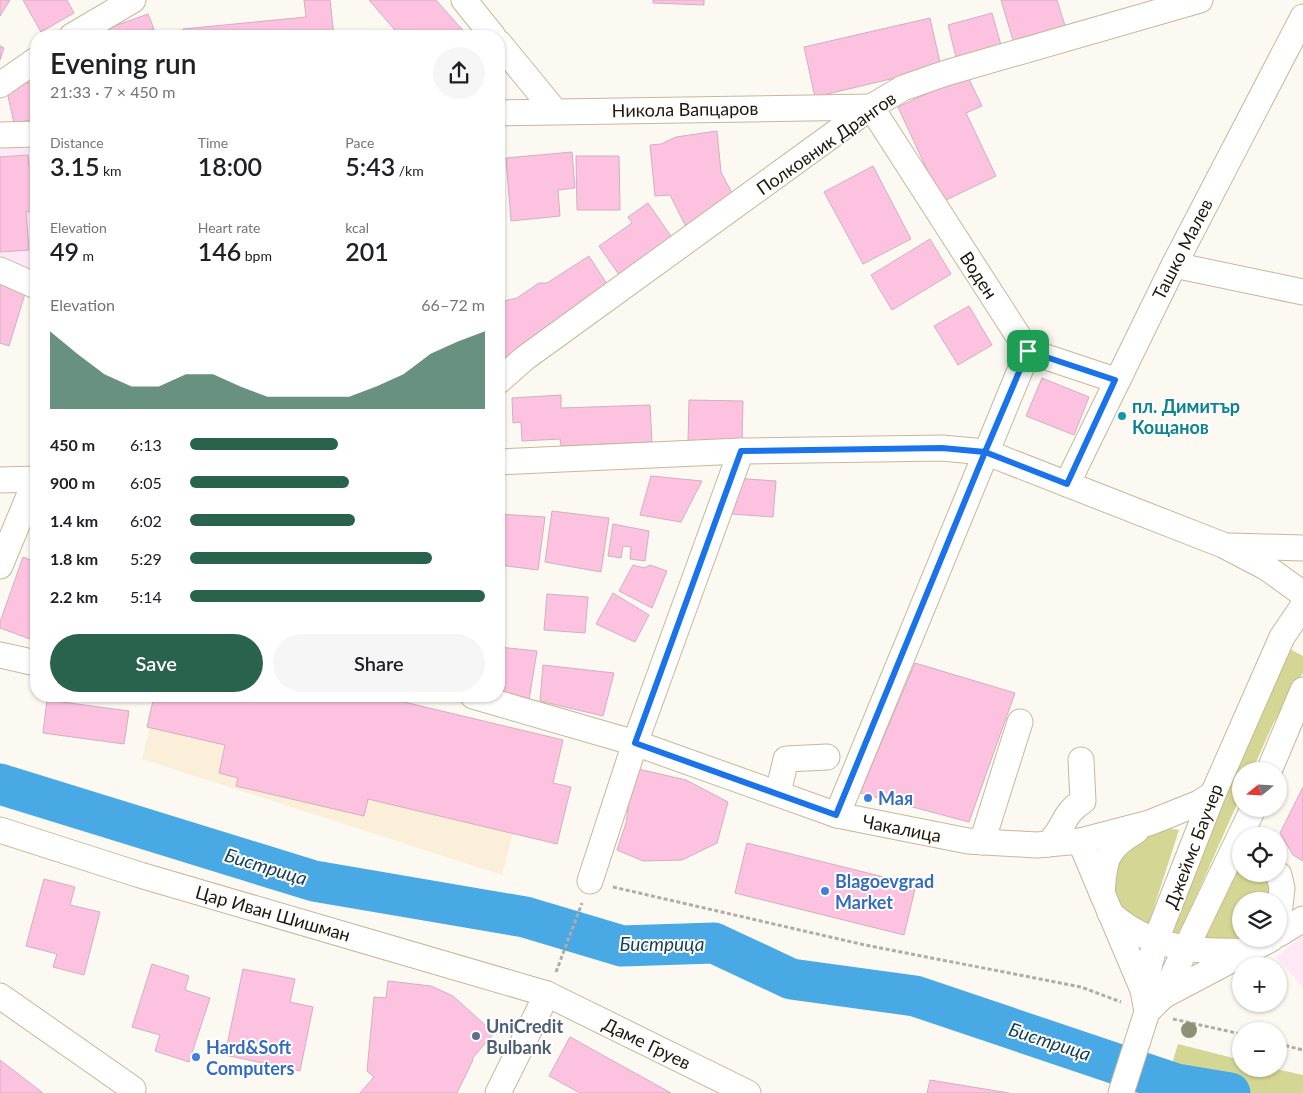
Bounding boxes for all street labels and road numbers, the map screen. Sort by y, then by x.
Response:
street label: Полковник Дрангов [752,87,900,199]
street label: Никола Вапцаров [612,97,759,121]
street label: Ташко Малев [1147,195,1217,303]
street label: Воден [956,247,1002,303]
street label: Джеймс Баучер [1159,781,1227,911]
street label: Чакалица [861,810,943,846]
street label: Цар Иван Шишман [193,880,353,946]
street label: Даме Груев [600,1012,694,1074]

